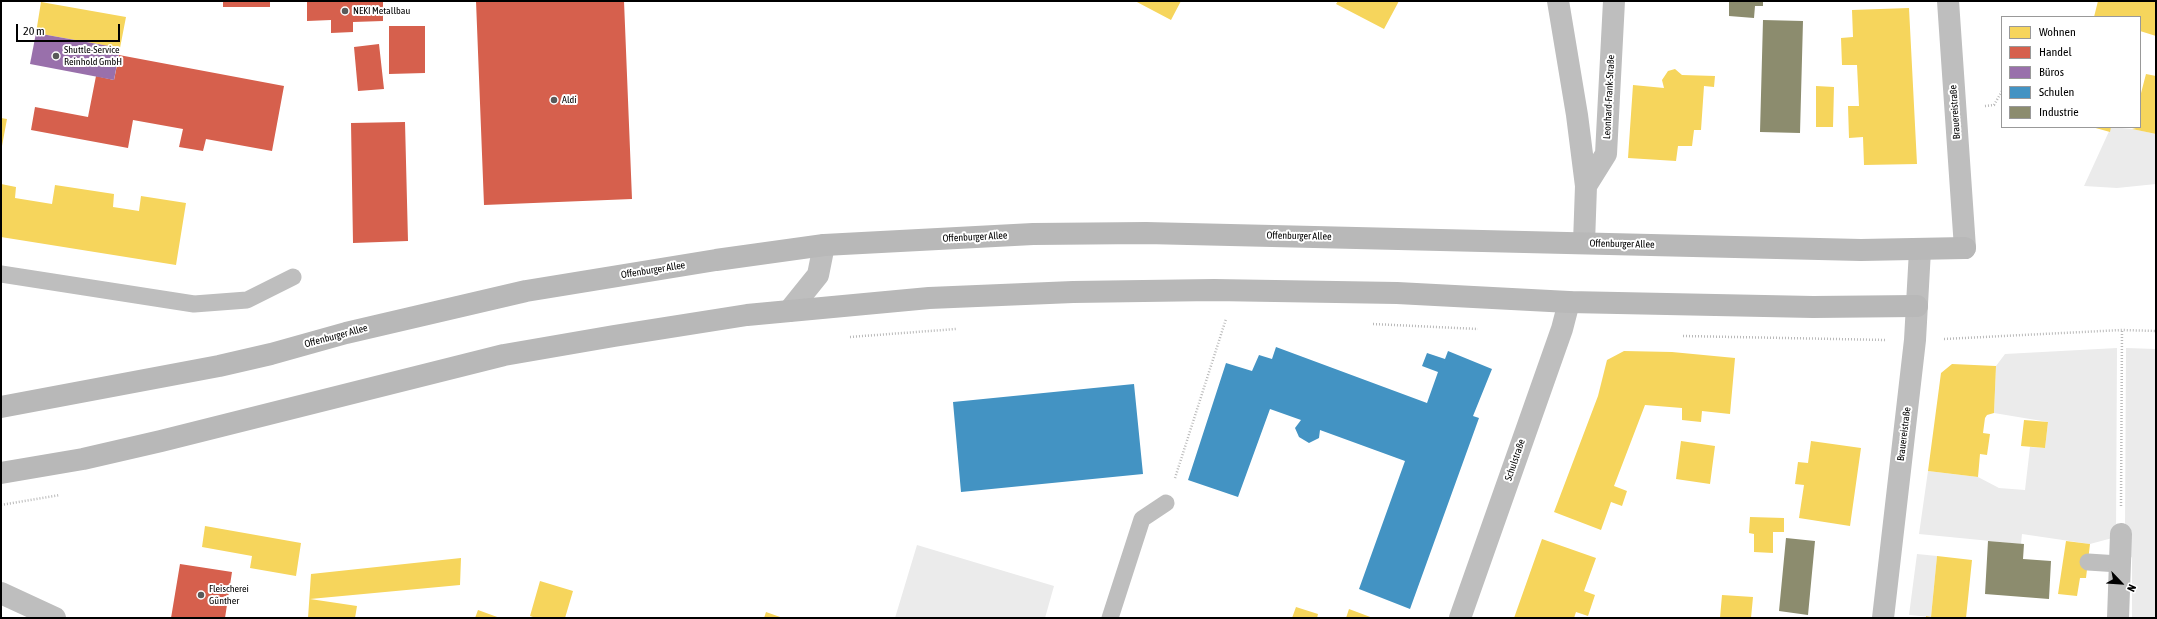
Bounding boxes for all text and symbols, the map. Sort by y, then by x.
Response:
place label: NEKI Metallbau [353,5,410,17]
marker: NEKI Metallbau [340,6,350,16]
scale bar [18,16,122,42]
legend [2001,16,2141,128]
text: 20 m [23,24,45,38]
text: Wohnen [2039,25,2076,39]
place label: Shuttle-Service Reinhold GmbH [64,44,122,68]
text: Handel [2039,45,2072,59]
marker: Shuttle-Service Reinhold GmbH [51,51,61,61]
street label: Leonhard-Frank-Straße [1601,55,1617,139]
text: Büros [2039,65,2064,79]
street label: Brauereistraße [1947,84,1963,140]
text: Schulen [2039,85,2074,99]
place label: Aldi [562,94,576,106]
marker: Aldi [549,95,559,105]
text: Industrie [2039,105,2079,119]
street label: Offenburger Allee [942,229,1008,245]
street label: Offenburger Allee [1266,229,1332,243]
street label: Offenburger Allee [1589,237,1655,251]
street label: Offenburger Allee [620,259,686,281]
street label: Offenburger Allee [303,322,369,350]
street label: Brauereistraße [1895,406,1913,462]
street label: Schulstraße [1502,438,1528,482]
north arrow [2101,563,2141,603]
place label: Fleischerei Günther [209,583,249,606]
text: N [2125,583,2139,594]
marker: Fleischerei Günther [196,590,206,600]

